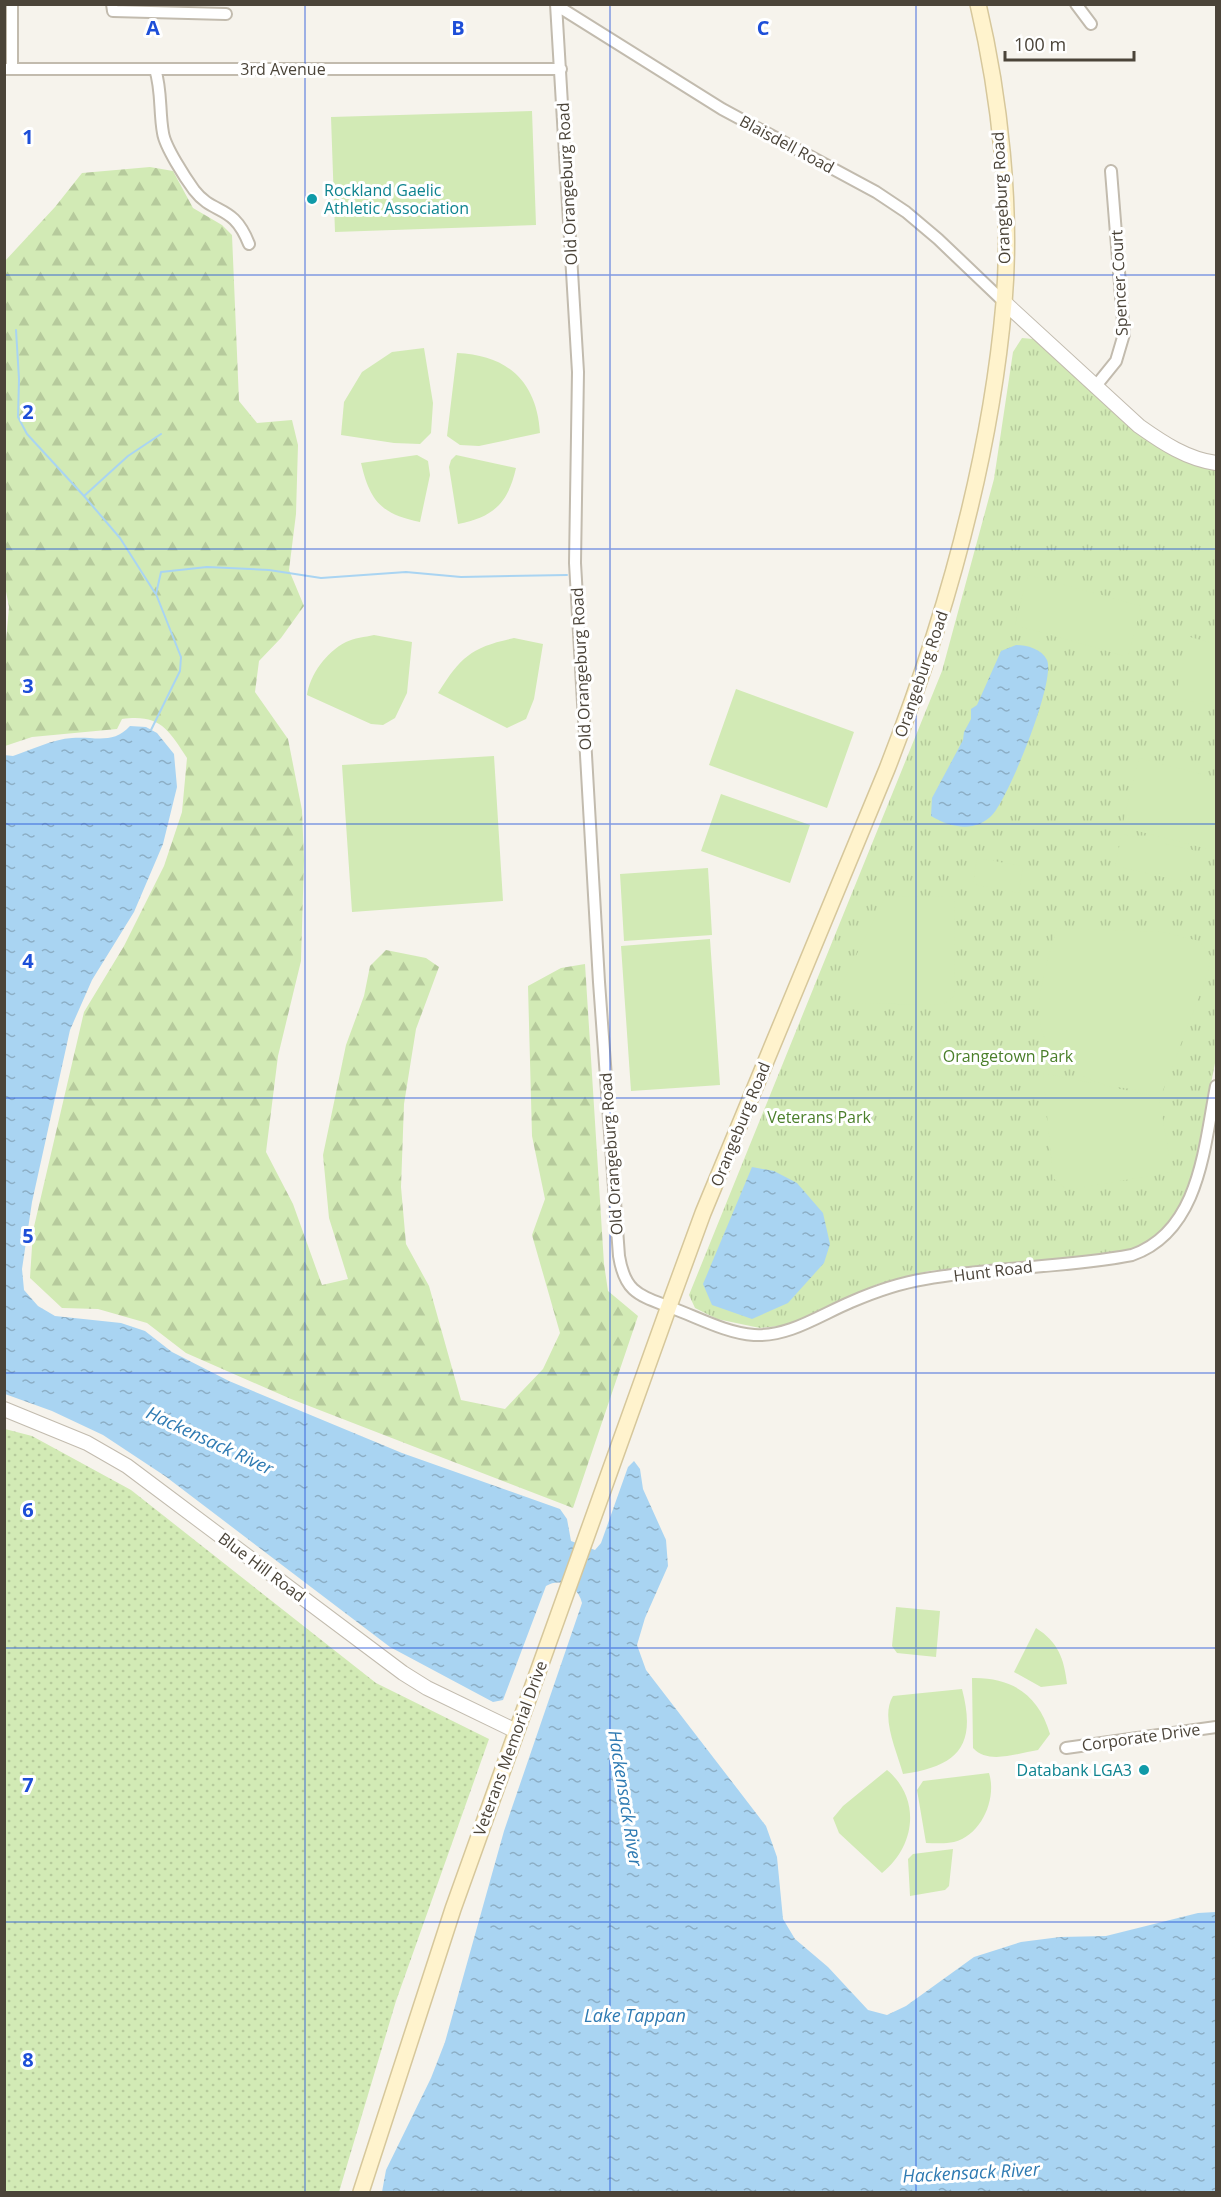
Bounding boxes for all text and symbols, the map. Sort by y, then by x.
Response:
text: A [146,14,160,41]
text: B [451,14,465,41]
text: C [757,14,770,41]
scale bar [1005,24,1134,62]
text: 100 m [1014,32,1066,56]
street label: 3rd Avenue [240,58,326,80]
street label: Old Orangeburg Road [552,102,582,266]
street label: Blaisdell Road [736,110,838,178]
text: 1 [22,123,34,150]
street label: Orangeburg Road [987,131,1015,265]
place label: Rockland Gaelic Athletic Association [324,179,469,219]
marker: Rockland Gaelic Athletic Association [305,192,319,206]
street label: Spencer Court [1105,229,1133,337]
text: 2 [22,398,34,425]
street label: Old Orangeburg Road [566,587,596,751]
street label: Orangeburg Road [889,608,953,740]
text: 3 [22,672,34,699]
text: 4 [22,947,34,974]
park label: Orangetown Park [943,1045,1074,1067]
street label: Orangeburg Road [705,1058,775,1190]
street label: Old Orangeburg Road [594,1072,628,1236]
park label: Veterans Park [767,1106,871,1128]
text: 5 [22,1222,34,1249]
street label: Hunt Road [952,1255,1034,1287]
water label: Hackensack River [143,1400,278,1480]
text: 6 [22,1496,34,1523]
street label: Blue Hill Road [214,1527,310,1607]
street label: Veterans Memorial Drive [468,1657,552,1839]
street label: Corporate Drive [1081,1718,1202,1756]
water label: Hackensack River [603,1728,649,1869]
place label: Databank LGA3 [1017,1759,1132,1781]
marker: Databank LGA3 [1137,1763,1151,1777]
text: 7 [22,1771,34,1798]
water label: Lake Tappan [584,2003,686,2027]
text: 8 [22,2046,34,2073]
water label: Hackensack River [902,2156,1041,2188]

